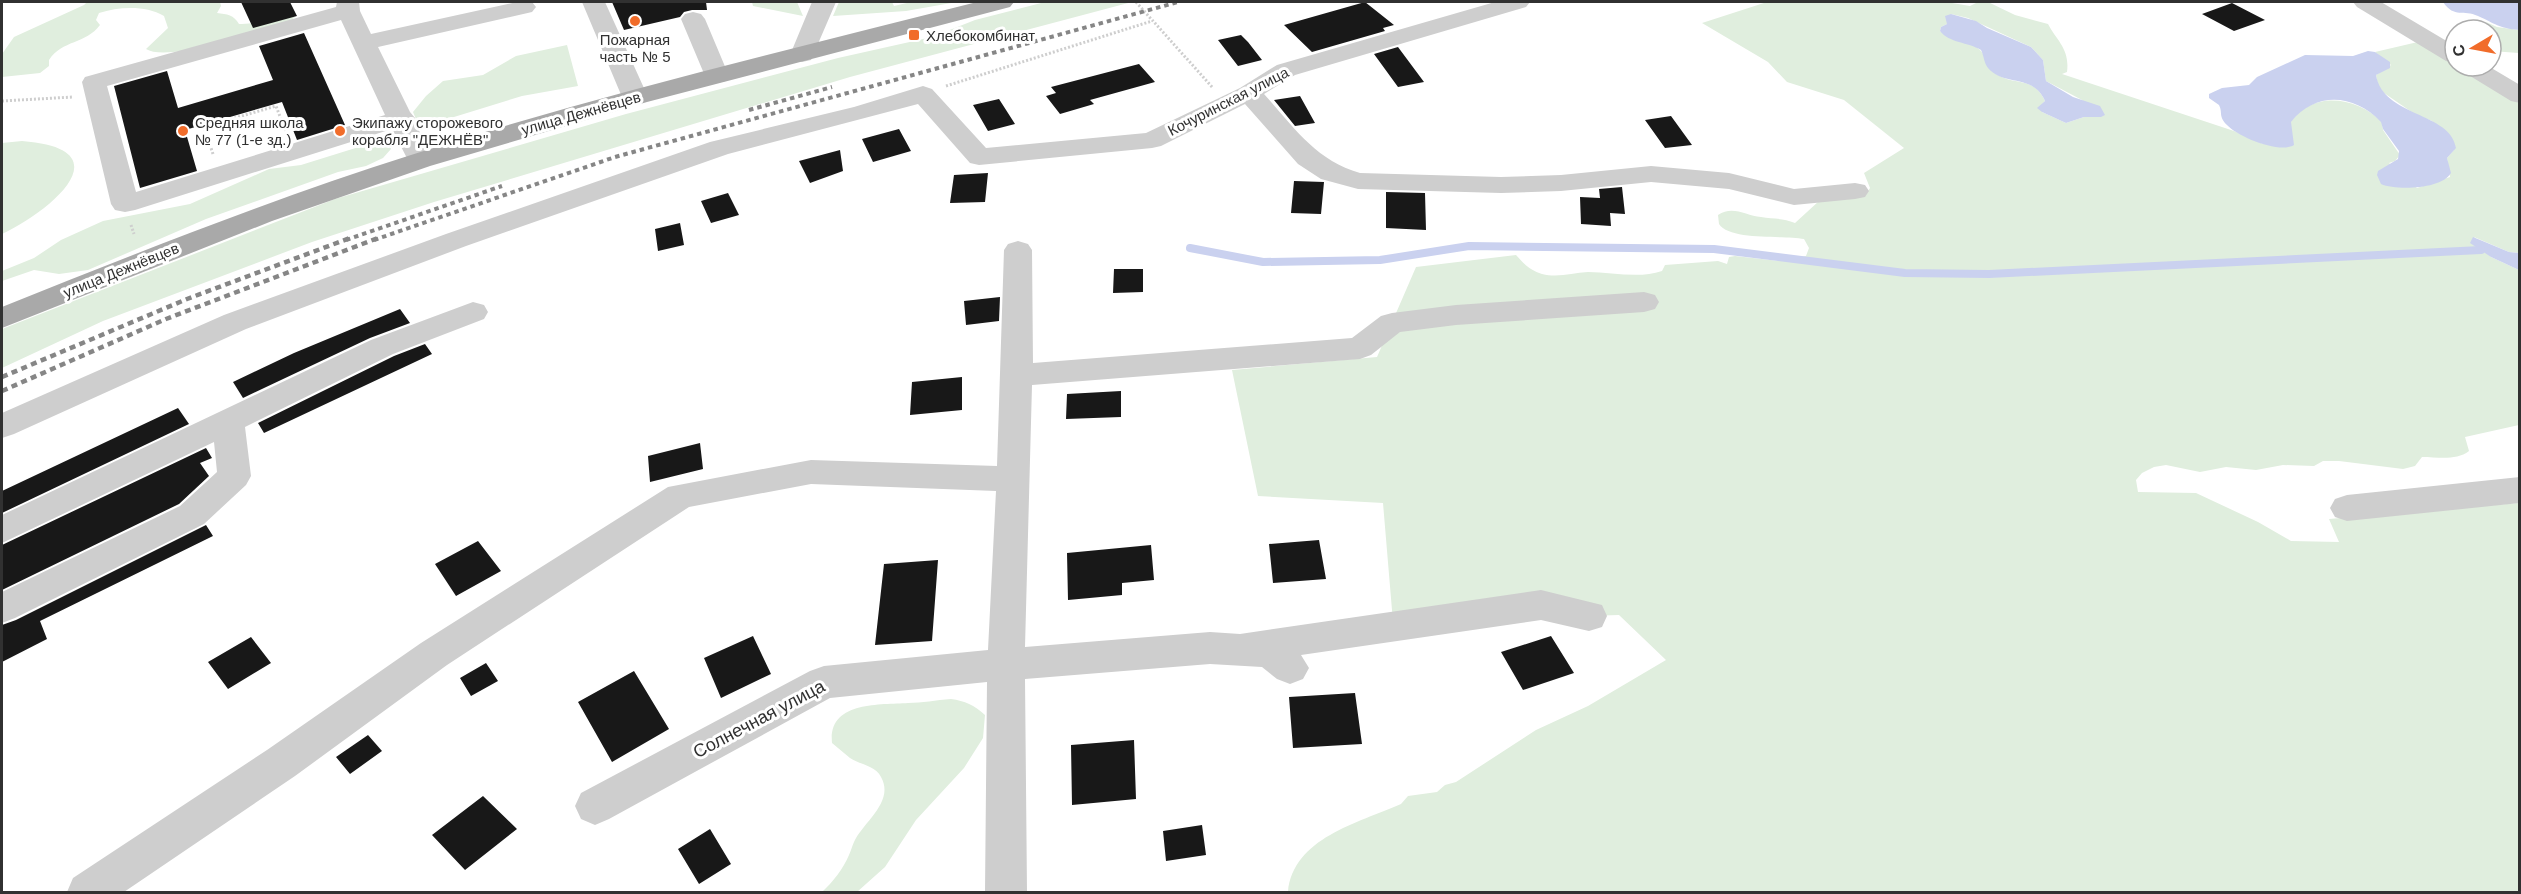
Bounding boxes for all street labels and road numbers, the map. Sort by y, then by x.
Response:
street label: Кочуринская улица [1165,63,1292,139]
street label: улица Дежнёвцев [519,88,643,138]
street label: улица Дежнёвцев [61,239,181,301]
street label: Солнечная улица [690,675,829,762]

